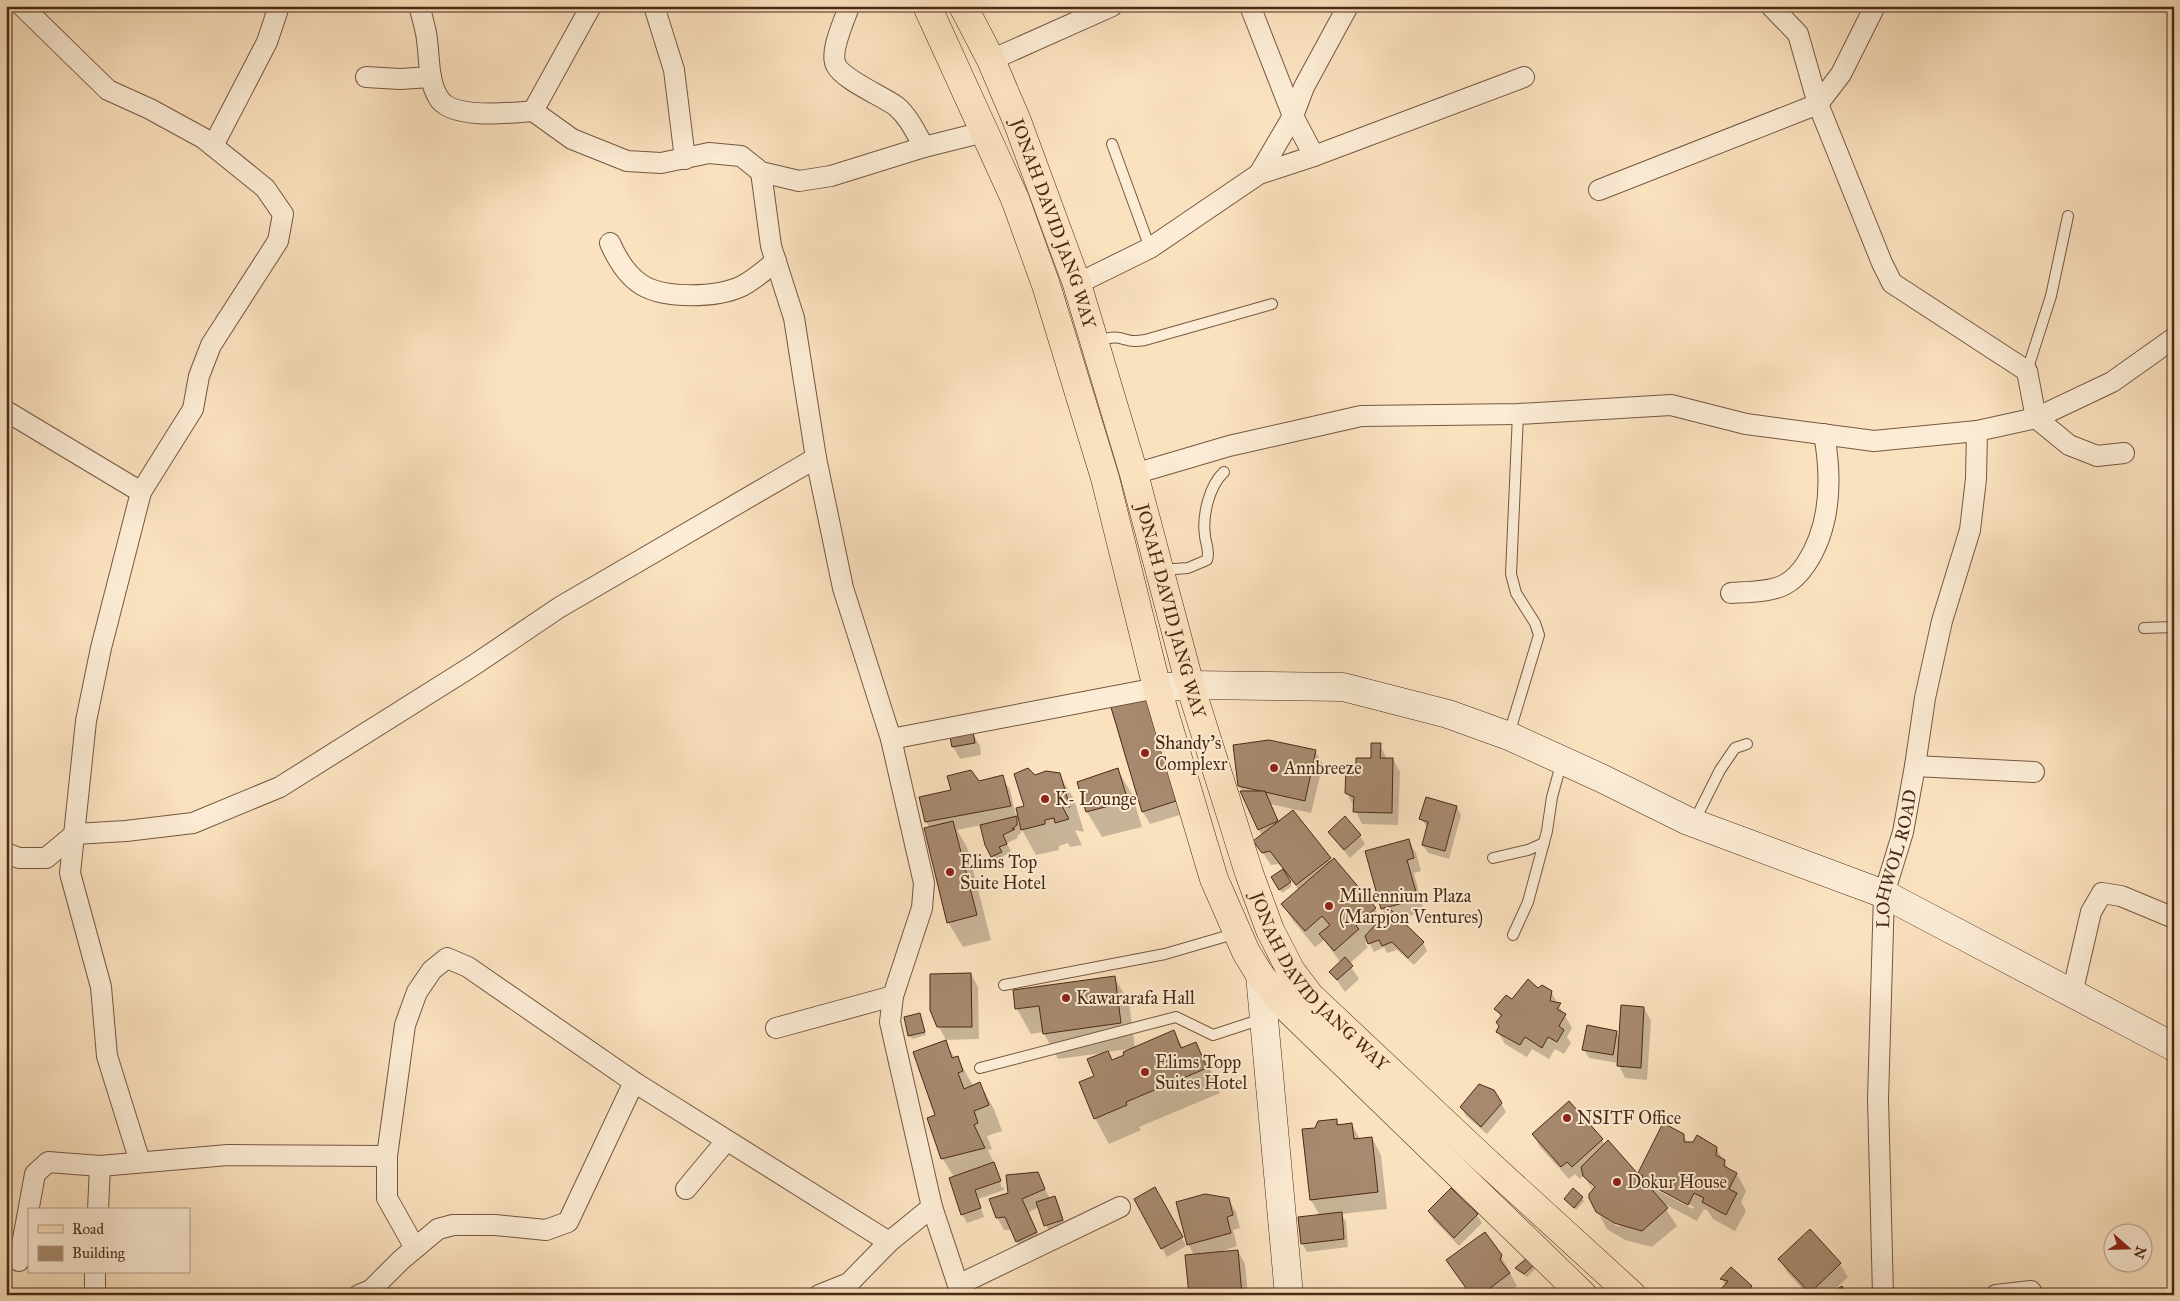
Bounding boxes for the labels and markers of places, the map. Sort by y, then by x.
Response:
place label: Shandy's Complexr [1155,732,1228,775]
marker: Shandy's Complexr [1139,747,1151,759]
place label: Annbreeze [1283,757,1362,779]
marker: Annbreeze [1268,762,1280,774]
place label: K- Lounge [1055,788,1137,811]
marker: K- Lounge [1039,793,1051,805]
place label: Elims Top Suite Hotel [960,851,1046,894]
marker: Elims Top Suite Hotel [944,866,956,878]
place label: Millennium Plaza (Marpjon Ventures) [1339,885,1483,929]
marker: Millennium Plaza (Marpjon Ventures) [1323,900,1335,912]
place label: Kawararafa Hall [1076,987,1195,1009]
marker: Kawararafa Hall [1060,992,1072,1004]
place label: Elims Topp Suites Hotel [1155,1051,1248,1094]
marker: Elims Topp Suites Hotel [1139,1066,1151,1078]
place label: NSITF Office [1577,1107,1681,1129]
marker: NSITF Office [1561,1112,1573,1124]
place label: Dokur House [1627,1171,1727,1193]
marker: Dokur House [1611,1176,1623,1188]

